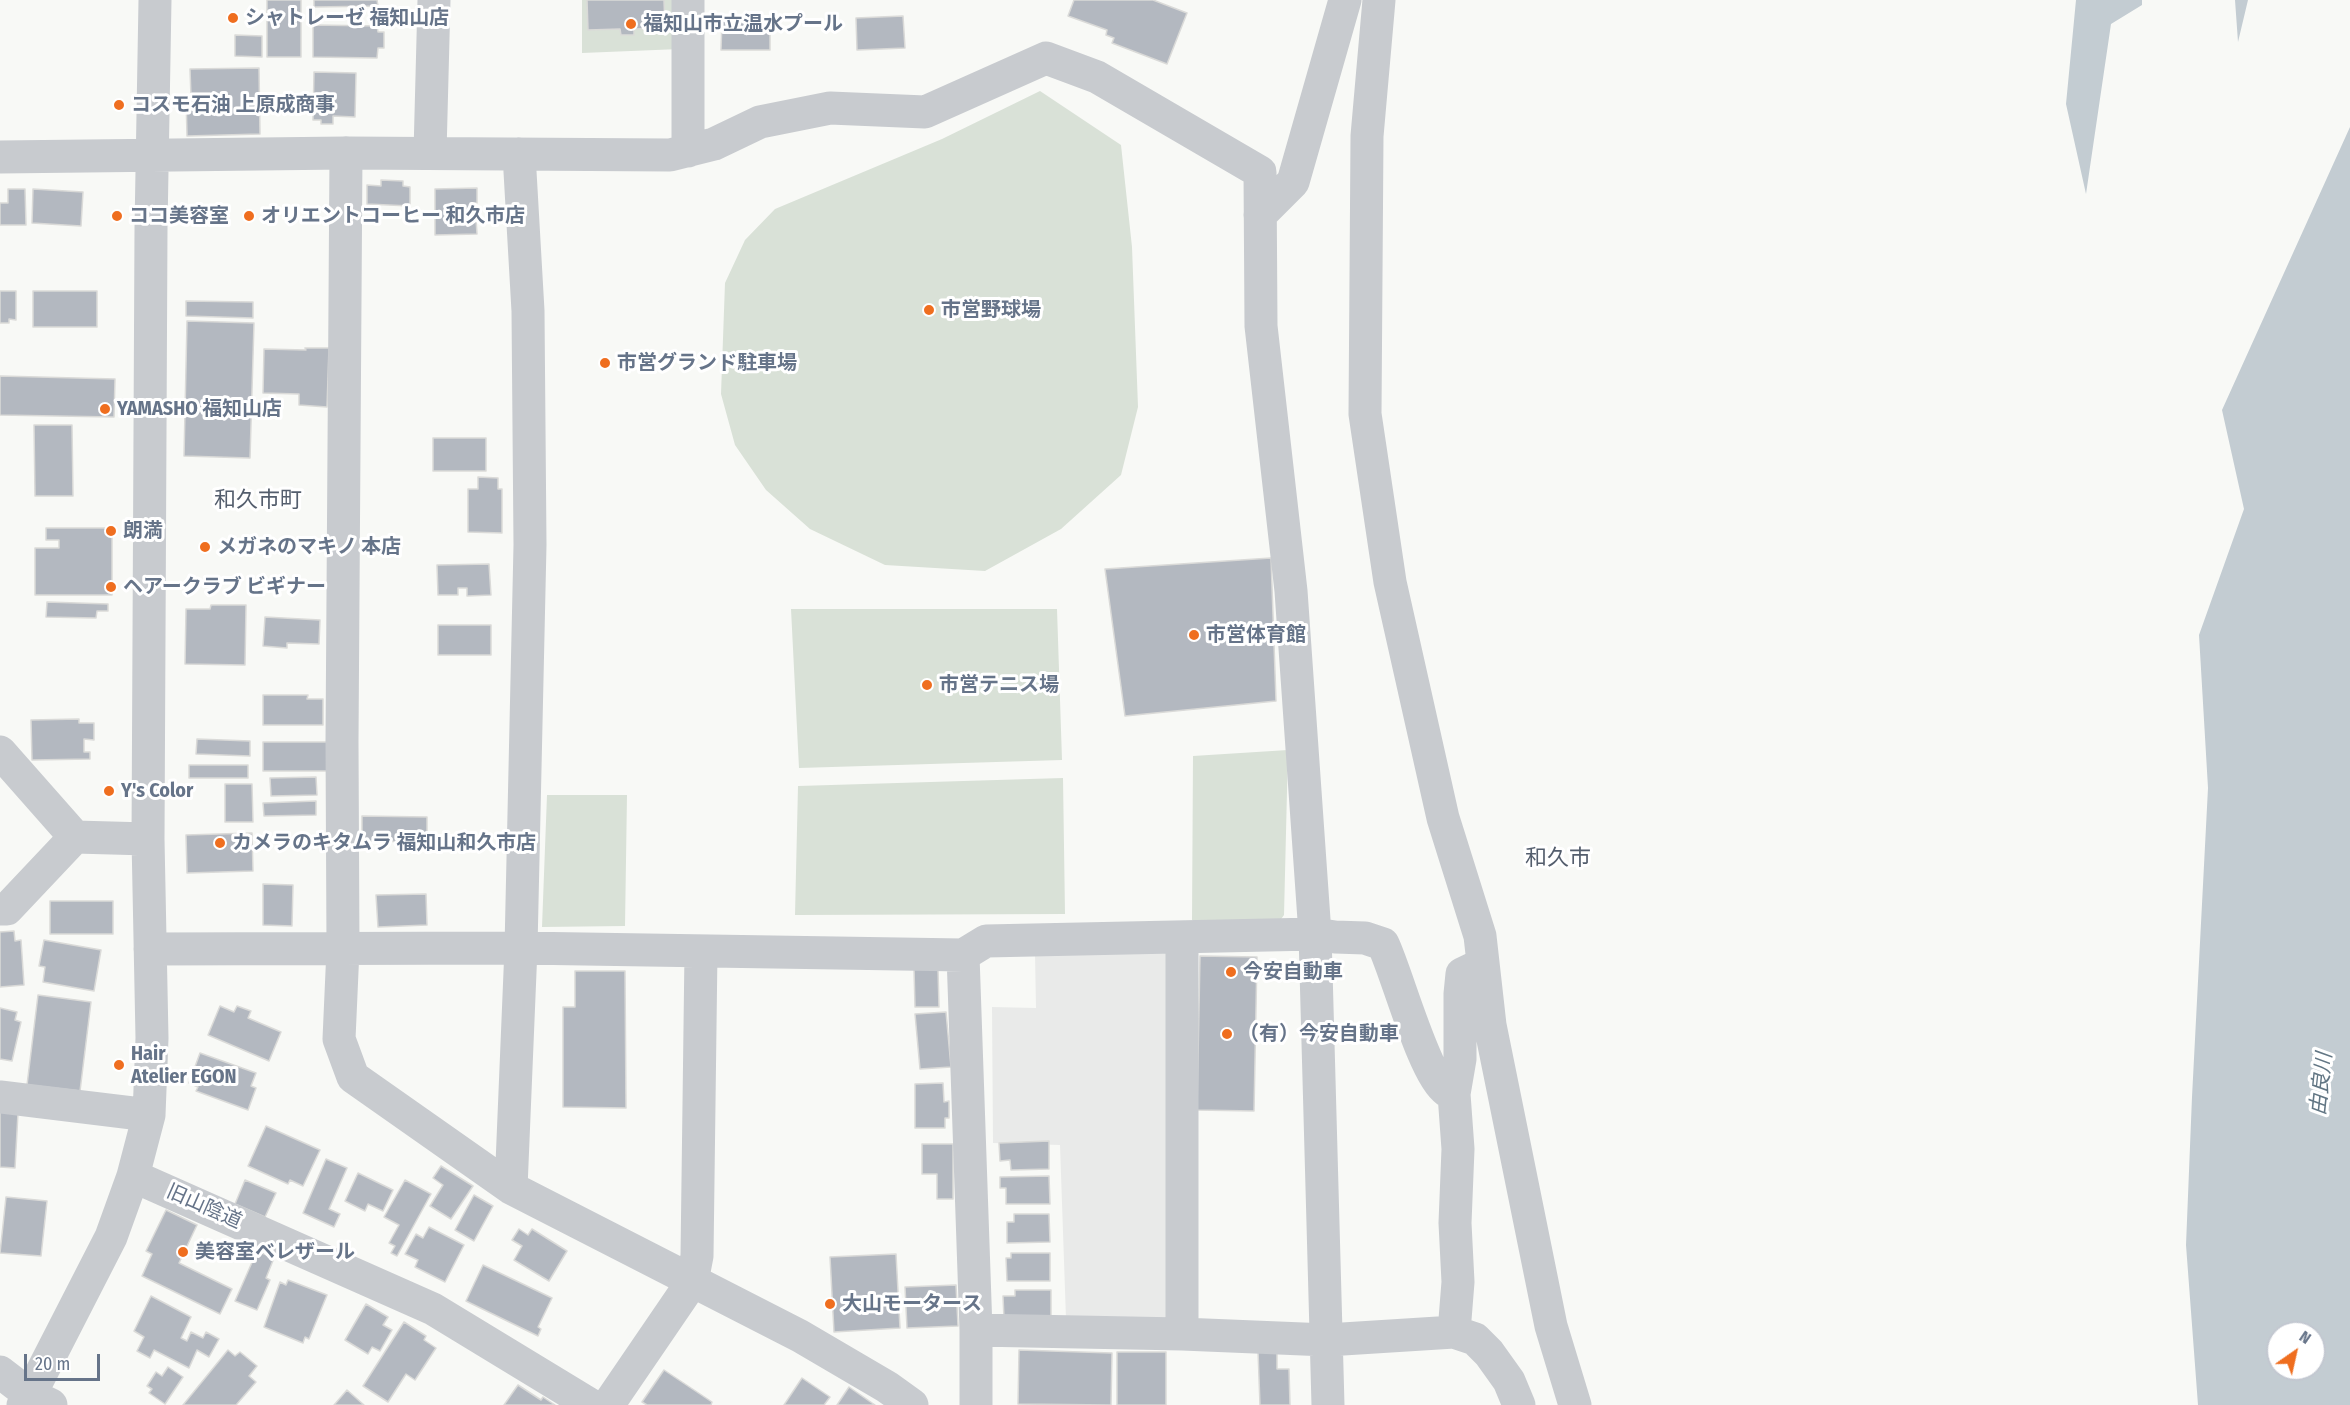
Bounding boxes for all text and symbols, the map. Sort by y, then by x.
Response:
place label: シャトレーゼ 福知山店 [245,6,449,30]
marker: シャトレーゼ 福知山店 [226,11,240,25]
place label: 福知山市立温水プール [643,12,843,36]
marker: 福知山市立温水プール [624,17,638,31]
place label: コスモ石油 上原成商事 [131,93,335,117]
marker: コスモ石油 上原成商事 [112,98,126,112]
place label: ココ美容室 [129,204,229,228]
place label: オリエントコーヒー 和久市店 [261,204,525,228]
marker: ココ美容室 [110,209,124,223]
marker: オリエントコーヒー 和久市店 [242,209,256,223]
place label: 市営野球場 [941,298,1041,322]
marker: 市営野球場 [922,303,936,317]
place label: 市営グランド駐車場 [617,351,797,375]
marker: 市営グランド駐車場 [598,356,612,370]
place label: YAMASHO 福知山店 [117,397,282,421]
marker: YAMASHO 福知山店 [98,402,112,416]
district label: 和久市町 [214,488,302,514]
place label: 朗満 [123,519,163,543]
marker: 朗満 [104,524,118,538]
place label: メガネのマキノ 本店 [217,535,401,559]
marker: メガネのマキノ 本店 [198,540,212,554]
place label: ヘアークラブ ビギナー [123,575,326,599]
marker: ヘアークラブ ビギナー [104,580,118,594]
place label: 市営体育館 [1206,623,1306,647]
marker: 市営体育館 [1187,628,1201,642]
place label: 市営テニス場 [939,673,1059,697]
marker: 市営テニス場 [920,678,934,692]
place label: Y's Color [121,779,193,803]
marker: Y's Color [102,784,116,798]
place label: カメラのキタムラ 福知山和久市店 [232,831,536,855]
marker: カメラのキタムラ 福知山和久市店 [213,836,227,850]
district label: 和久市 [1525,846,1591,872]
place label: 今安自動車 [1243,960,1343,984]
marker: 今安自動車 [1224,965,1238,979]
place label: （有）今安自動車 [1239,1022,1399,1046]
marker: （有）今安自動車 [1220,1027,1234,1041]
place label: Hair Atelier EGON [131,1042,237,1089]
water label: 由良川 [2306,1051,2338,1117]
marker: Hair Atelier EGON [112,1058,126,1072]
street label: 旧山陰道 [163,1180,245,1234]
place label: 美容室ベレザール [195,1240,355,1264]
marker: 美容室ベレザール [176,1245,190,1259]
place label: 大山モータース [842,1292,982,1316]
marker: 大山モータース [823,1297,837,1311]
north arrow [2266,1321,2326,1381]
text: N [2296,1327,2315,1348]
scale bar [27,1342,104,1380]
text: 20 m [35,1353,70,1375]

